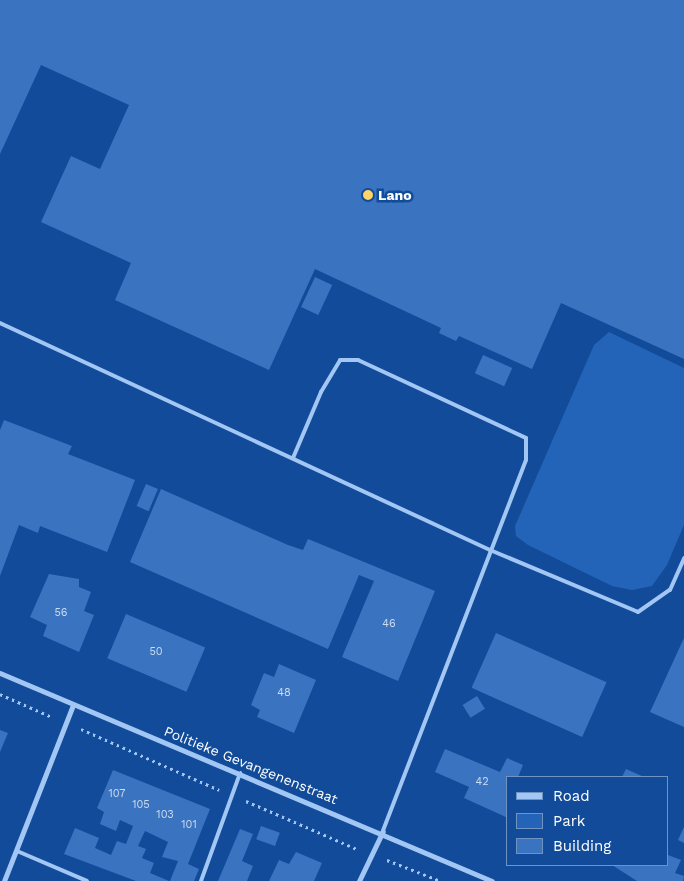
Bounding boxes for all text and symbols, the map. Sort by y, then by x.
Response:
place label: Lano [378,187,412,203]
marker: Lano [362,189,374,201]
house number: 56 [54,606,68,620]
house number: 46 [382,617,396,631]
house number: 50 [149,645,163,659]
house number: 48 [277,686,291,700]
street label: Politieke Gevangenenstraat [162,722,340,808]
house number: 42 [475,775,489,789]
legend [507,776,669,866]
house number: 107 [108,787,126,801]
text: Road [553,787,590,805]
house number: 105 [132,798,150,812]
house number: 103 [156,808,174,822]
text: Park [553,812,585,830]
house number: 101 [181,818,197,832]
text: Building [553,837,611,855]

